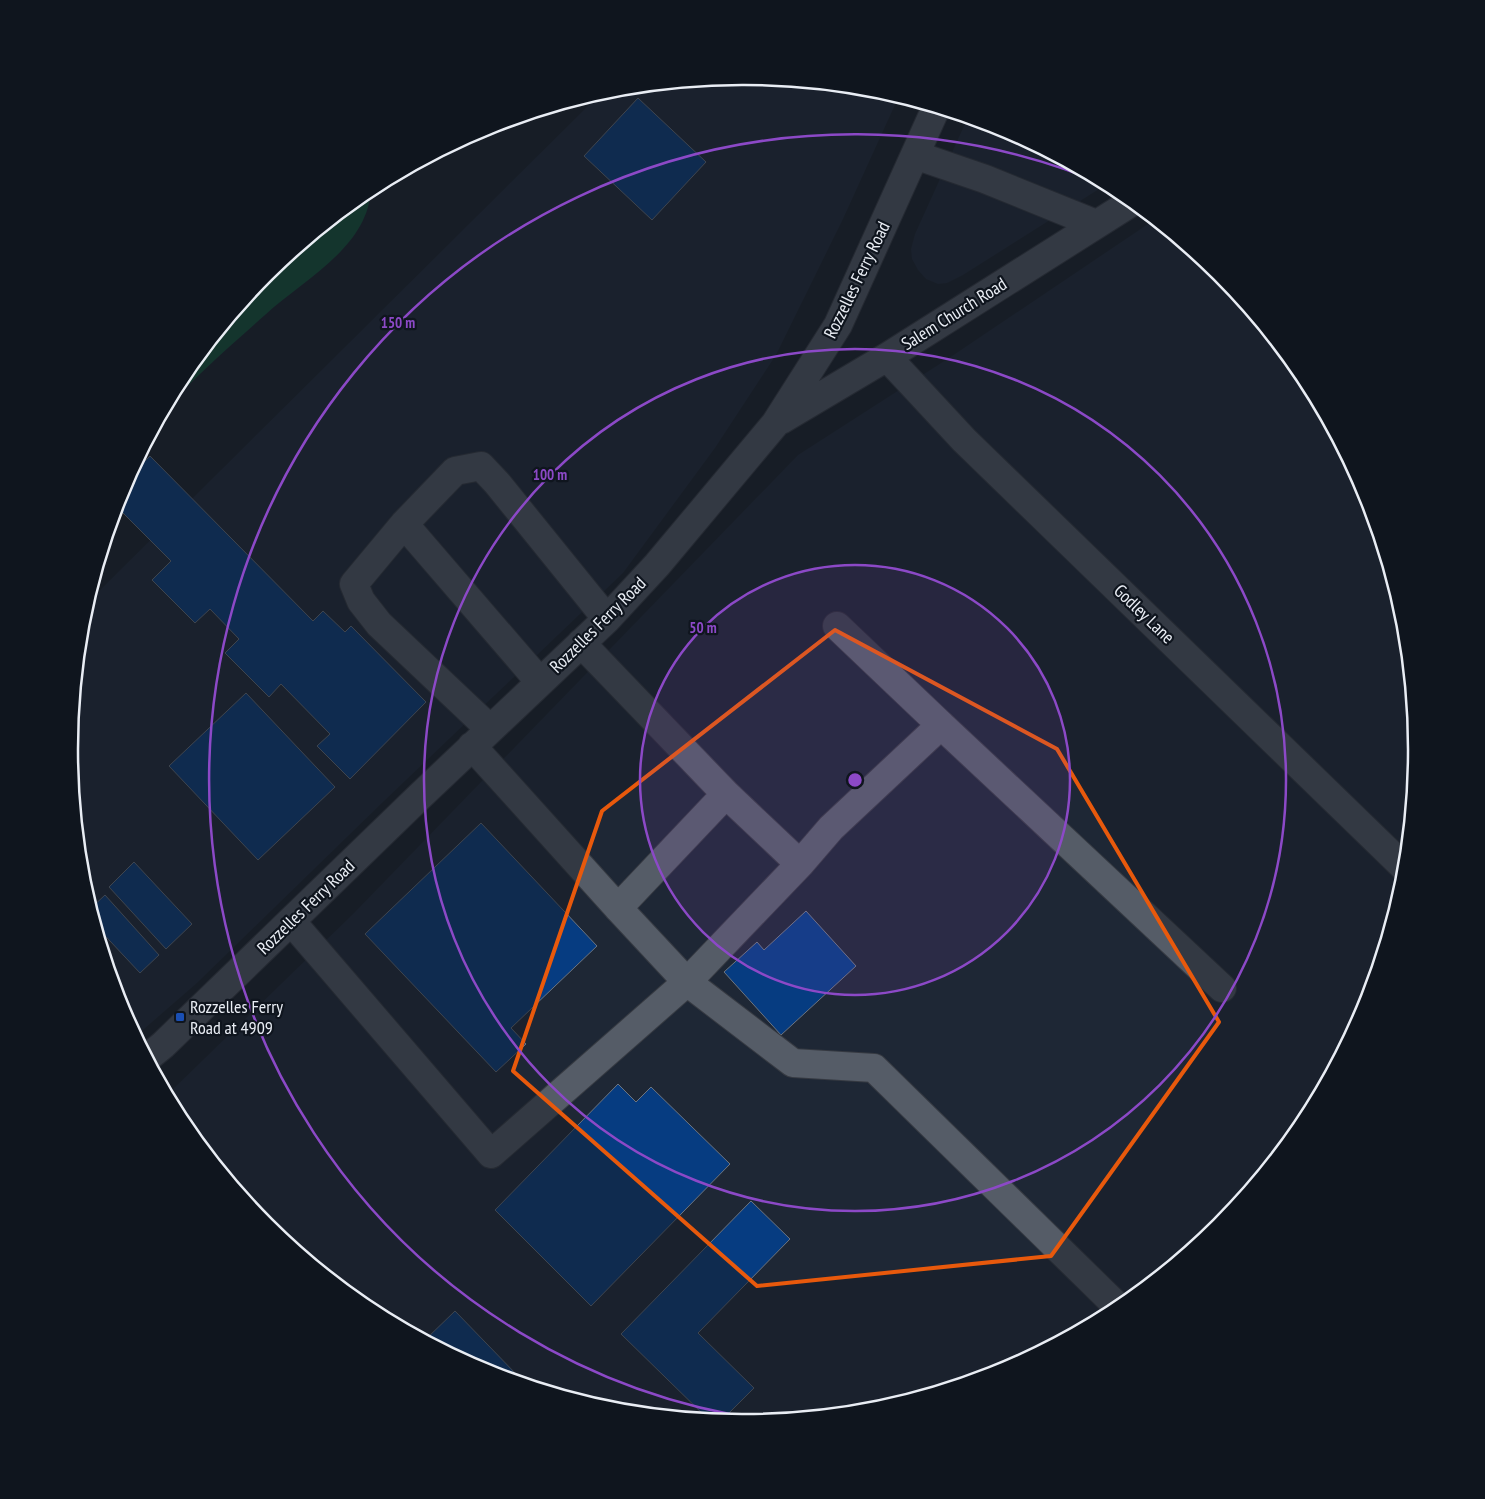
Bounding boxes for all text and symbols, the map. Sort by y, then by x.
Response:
street label: Rozzelles Ferry Road [818,218,895,342]
street label: Salem Church Road [897,272,1011,355]
text: 150 m [381,313,415,332]
text: 100 m [533,465,567,484]
street label: Rozzelles Ferry Road [545,572,651,678]
street label: Godley Lane [1109,579,1180,648]
text: 50 m [689,618,717,637]
centre of rings [846,771,864,789]
street label: Rozzelles Ferry Road [252,854,359,959]
place label: Rozzelles Ferry Road at 4909 [190,995,283,1039]
marker: Rozzelles Ferry Road at 4909 [174,1011,186,1023]

